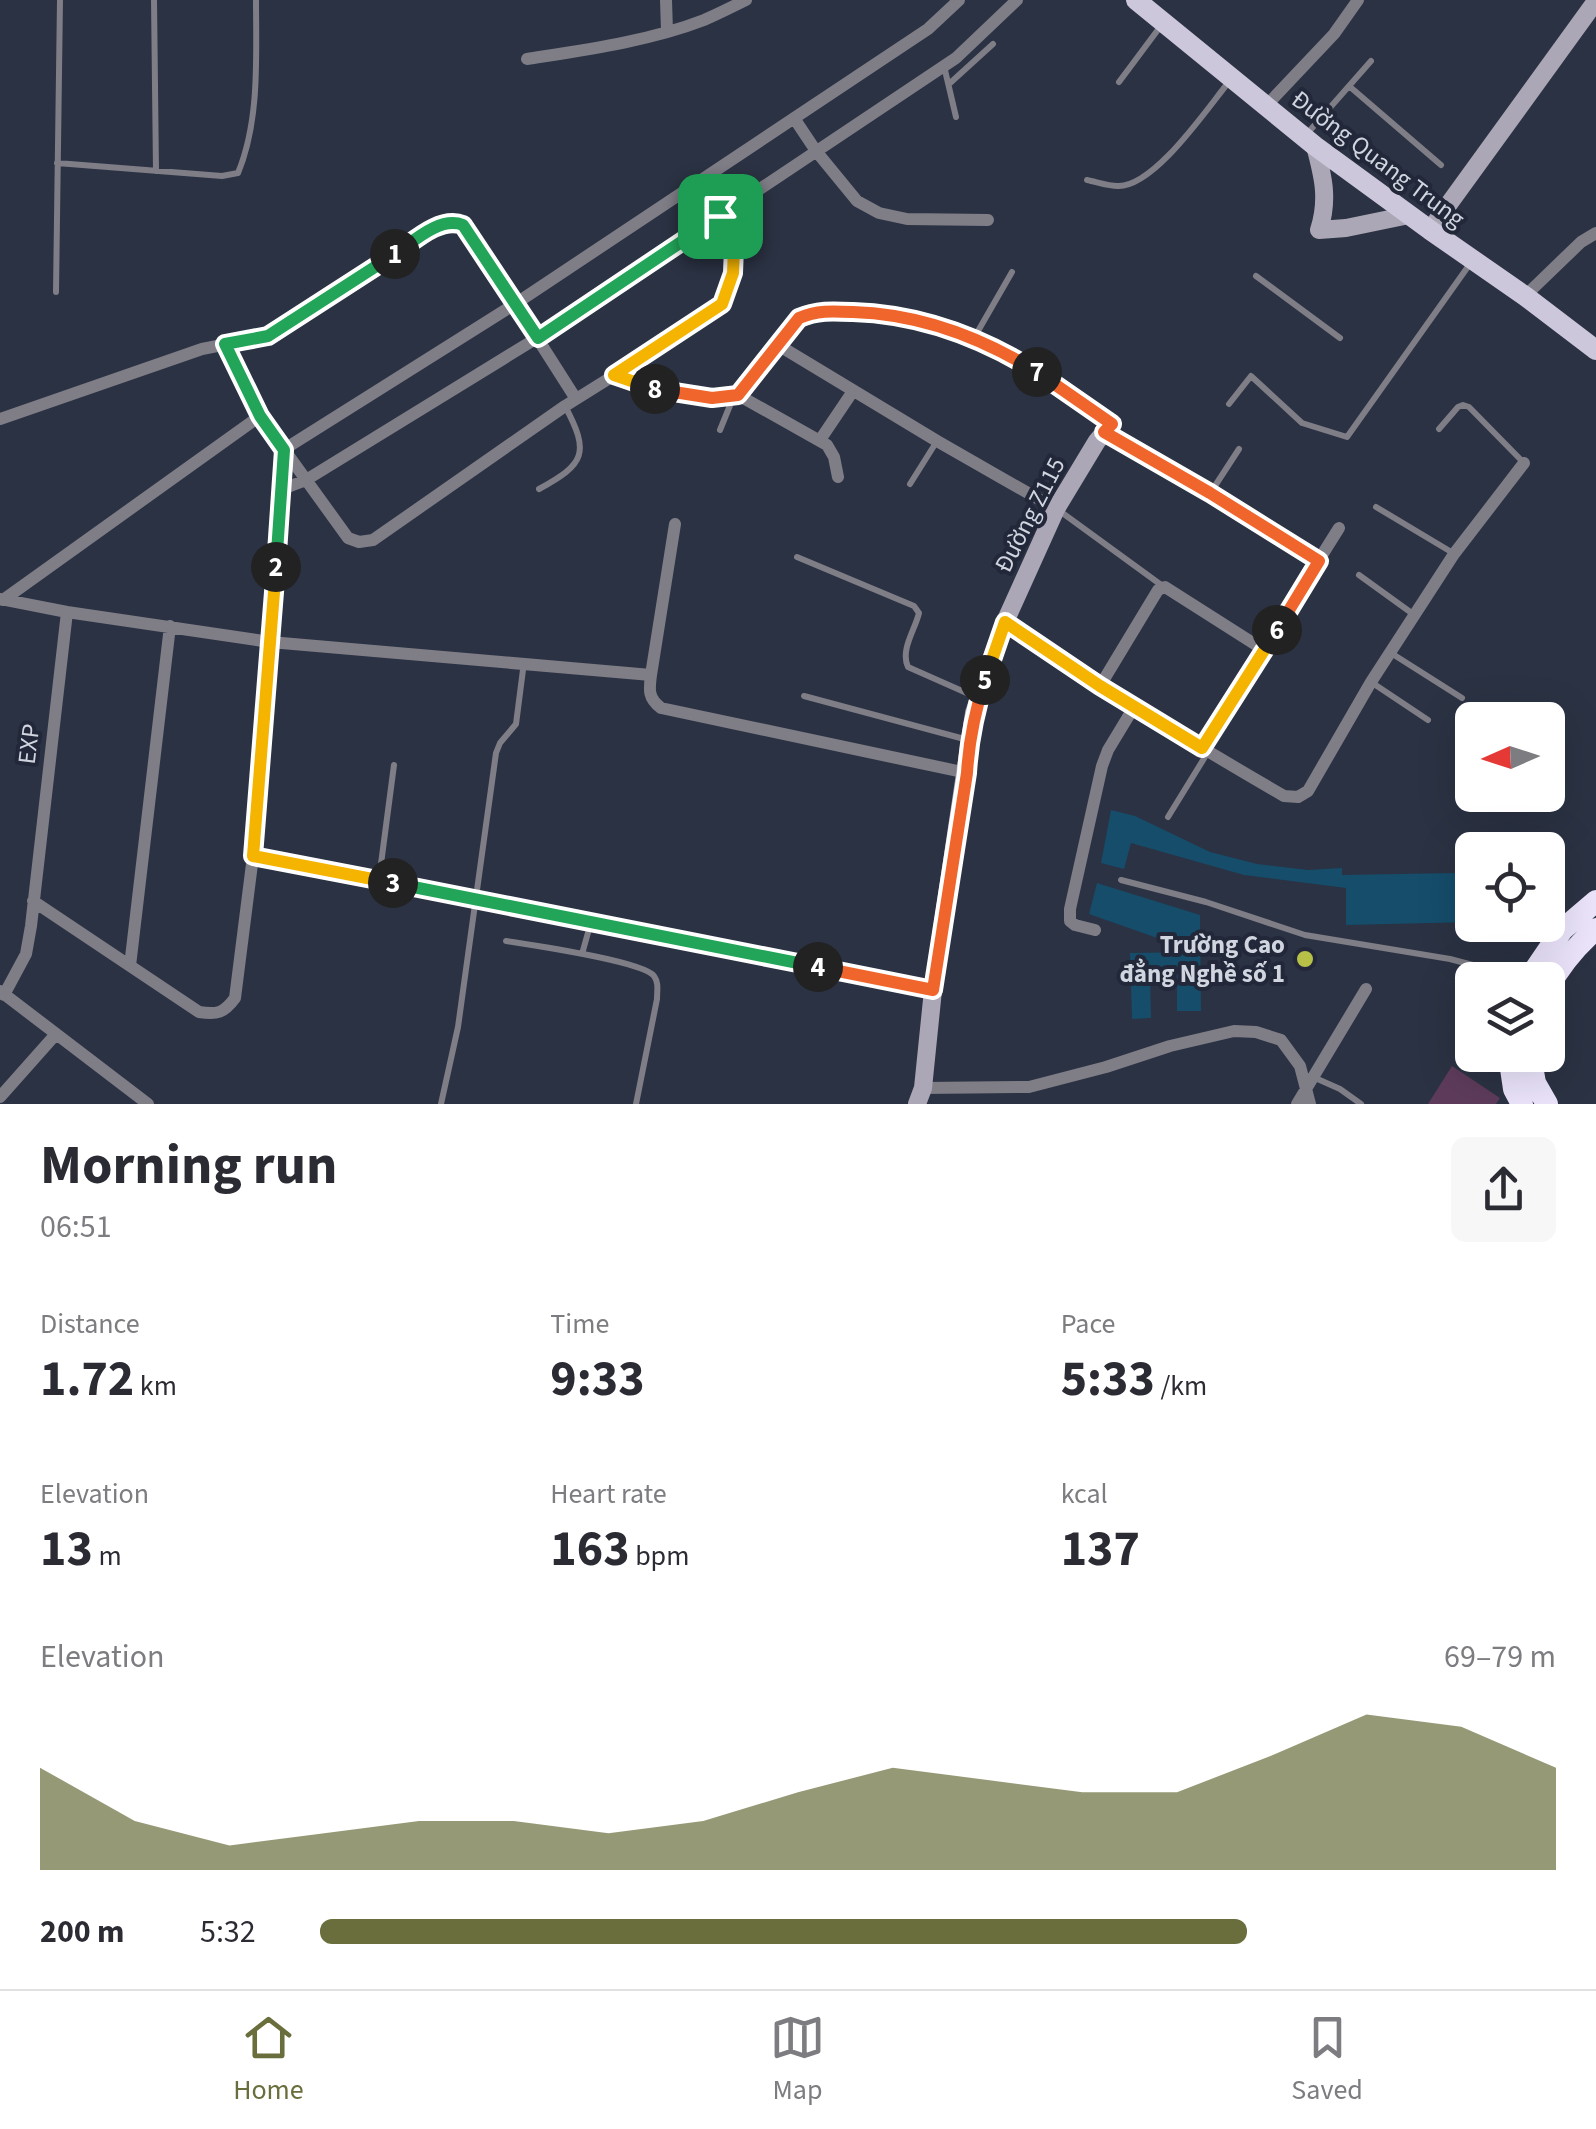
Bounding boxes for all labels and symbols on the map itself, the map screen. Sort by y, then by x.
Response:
street label: Đường Quang Trung [1284,82,1473,237]
pin [678,174,763,259]
pin: 1 [370,229,420,279]
pin: 7 [1012,347,1062,397]
pin: 8 [630,364,680,414]
street label: Đường Z115 [986,451,1074,579]
pin: 2 [251,542,301,592]
pin: 6 [1252,605,1302,655]
pin: 5 [960,655,1010,705]
north arrow [1455,702,1565,812]
street label: EXP [9,722,49,766]
pin: 3 [368,858,418,908]
place label: Trường Cao đẳng Nghề số 1 [1119,927,1285,992]
pin: 4 [793,942,843,992]
marker: Trường Cao đẳng Nghề số 1 [1294,948,1316,970]

